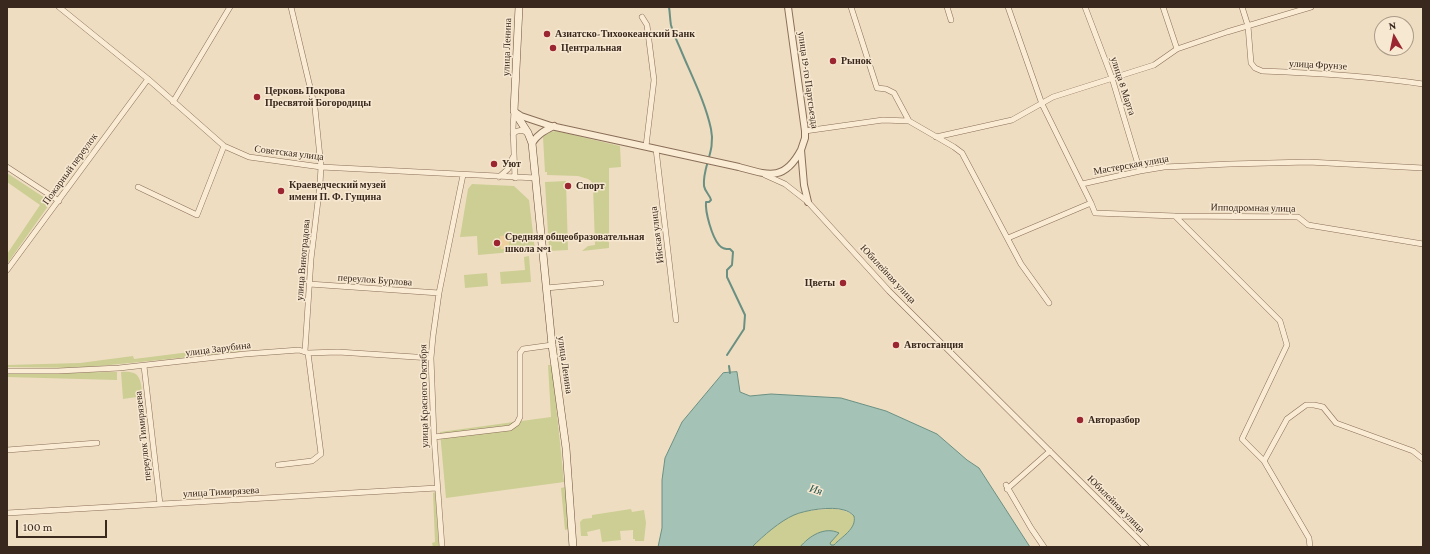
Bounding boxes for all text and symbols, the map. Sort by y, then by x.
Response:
north arrow [1374,16,1414,56]
street label: улица Ленина [500,18,514,76]
text: N [1388,19,1397,32]
place label: Азиатско-Тихоокеанский Банк [555,28,695,40]
marker: Азиатско-Тихоокеанский Банк [542,29,552,39]
street label: улица 19-го Партсъезда [795,31,821,129]
place label: Центральная [561,42,622,54]
marker: Центральная [548,43,558,53]
place label: Рынок [841,55,871,67]
street label: улица 8 Марта [1108,55,1138,117]
marker: Рынок [828,56,838,66]
street label: улица Фрунзе [1289,57,1347,73]
place label: Церковь Покрова Пресвятой Богородицы [265,85,371,108]
marker: Церковь Покрова Пресвятой Богородицы [252,92,262,102]
street label: Пожарный переулок [40,131,100,207]
street label: Советская улица [254,143,324,163]
street label: Мастерская улица [1092,152,1170,178]
place label: Уют [502,158,521,170]
marker: Уют [489,159,499,169]
place label: Краеведческий музей имени П. Ф. Гущина [289,179,386,202]
place label: Спорт [576,180,604,192]
marker: Спорт [563,181,573,191]
marker: Краеведческий музей имени П. Ф. Гущина [276,186,286,196]
street label: Ипподромная улица [1210,201,1296,215]
street label: Ийская улица [648,206,666,264]
street label: улица Виноградова [293,219,313,301]
place label: Средняя общеобразовательная школа №1 [505,231,644,254]
marker: Средняя общеобразовательная школа №1 [492,238,502,248]
street label: Юбилейная улица [858,242,918,306]
street label: переулок Бурлова [337,271,413,289]
place label: Цветы [805,277,835,289]
marker: Цветы [838,278,848,288]
street label: улица Ленина [555,335,575,395]
street label: улица Зарубина [185,339,251,359]
place label: Автостанция [904,339,963,351]
marker: Автостанция [891,340,901,350]
street label: улица Красного Октября [417,344,431,448]
street label: переулок Тимирязева [132,391,154,481]
place label: Авторазбор [1088,414,1140,426]
marker: Авторазбор [1075,415,1085,425]
street label: Юбилейная улица [1085,473,1147,535]
water label: Ия [808,482,824,498]
street label: улица Тимирязева [183,484,259,500]
scale bar [18,512,109,538]
text: 100 m [23,520,52,534]

